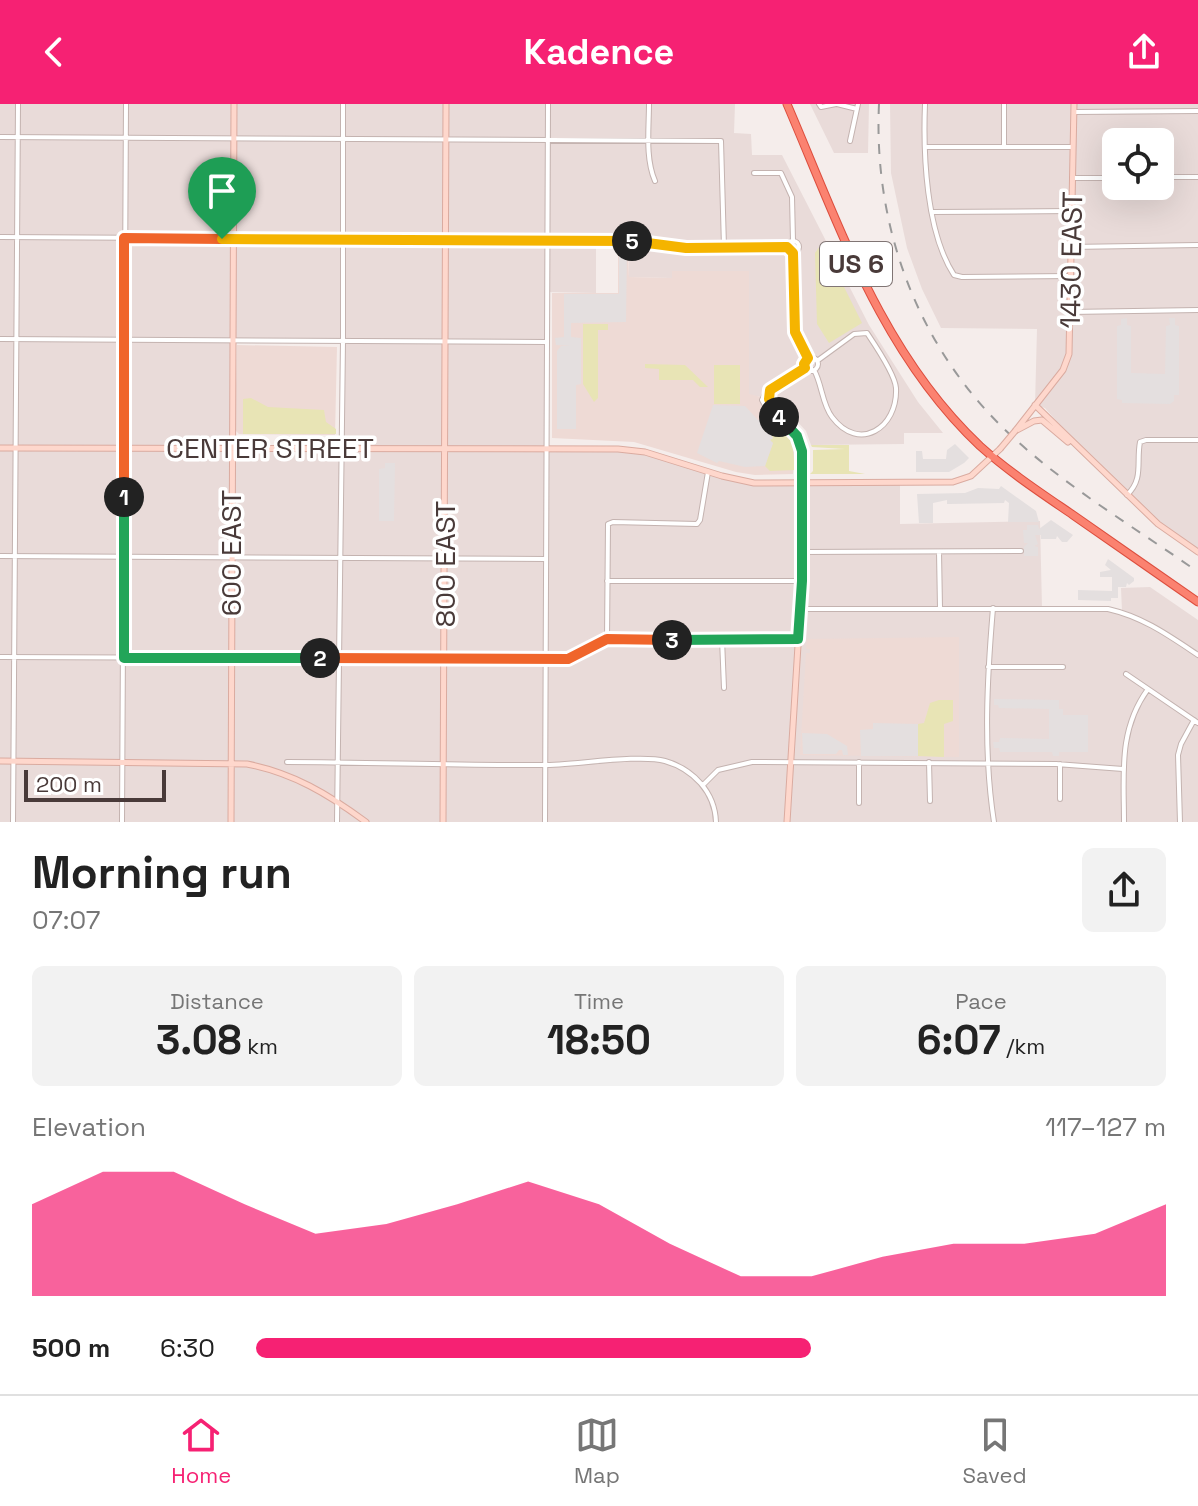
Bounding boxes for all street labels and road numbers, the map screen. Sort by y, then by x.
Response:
street label: 1430 EAST [1052,191,1090,329]
road number: US 6 [820,242,892,286]
street label: CENTER STREET [166,430,374,466]
street label: 600 EAST [213,490,249,616]
street label: 800 EAST [427,501,463,627]

